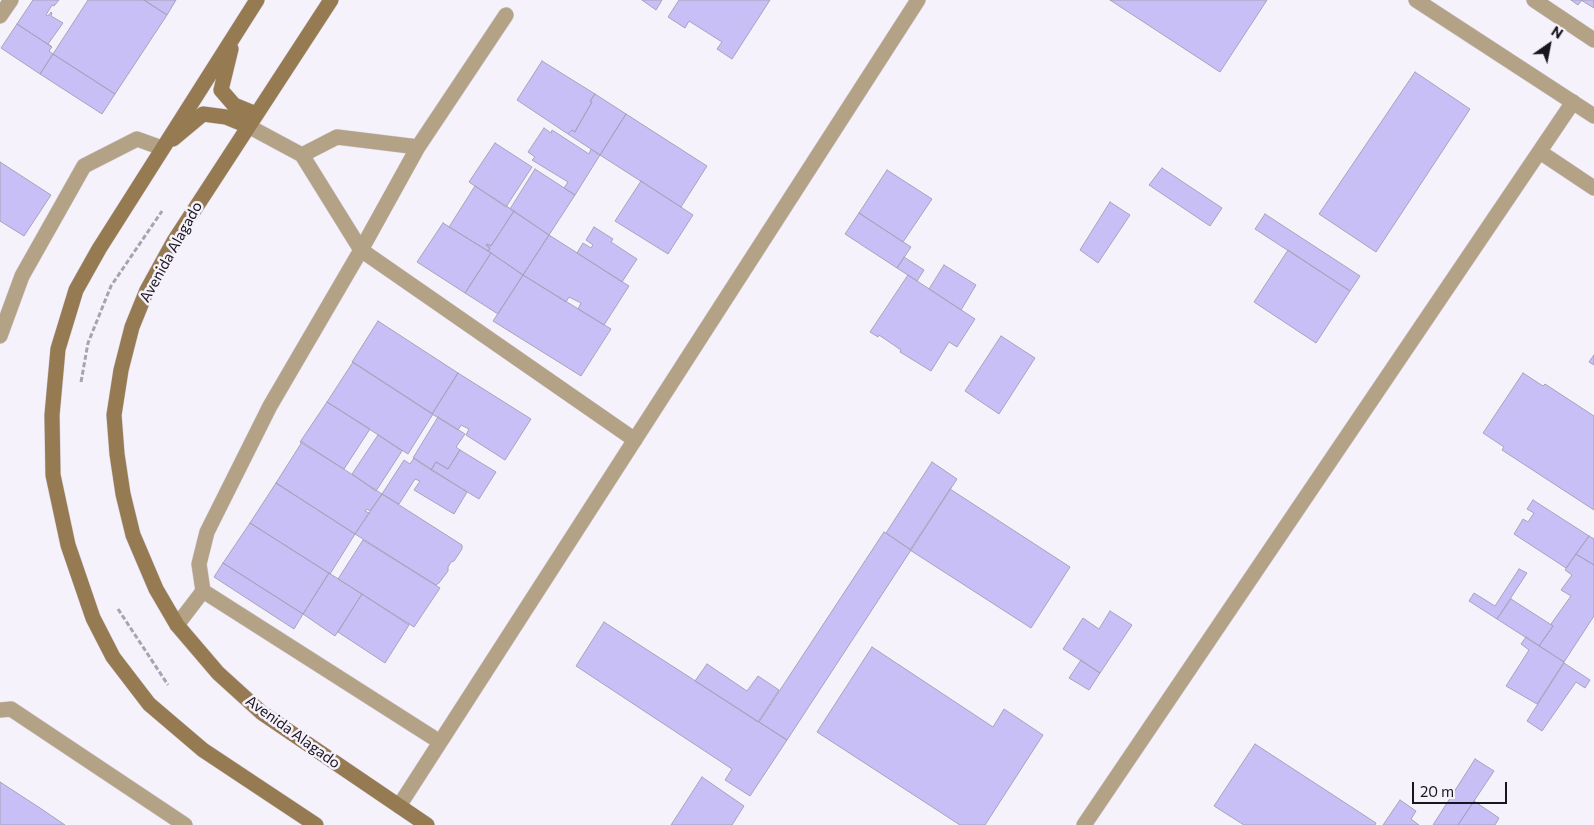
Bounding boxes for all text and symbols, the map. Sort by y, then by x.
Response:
north arrow [1524,20,1574,70]
text: N [1548,22,1566,42]
street label: Avenida Alagado [136,198,206,306]
street label: Avenida Alagado [242,692,344,772]
scale bar [1414,772,1509,804]
text: 20 m [1420,782,1454,800]

